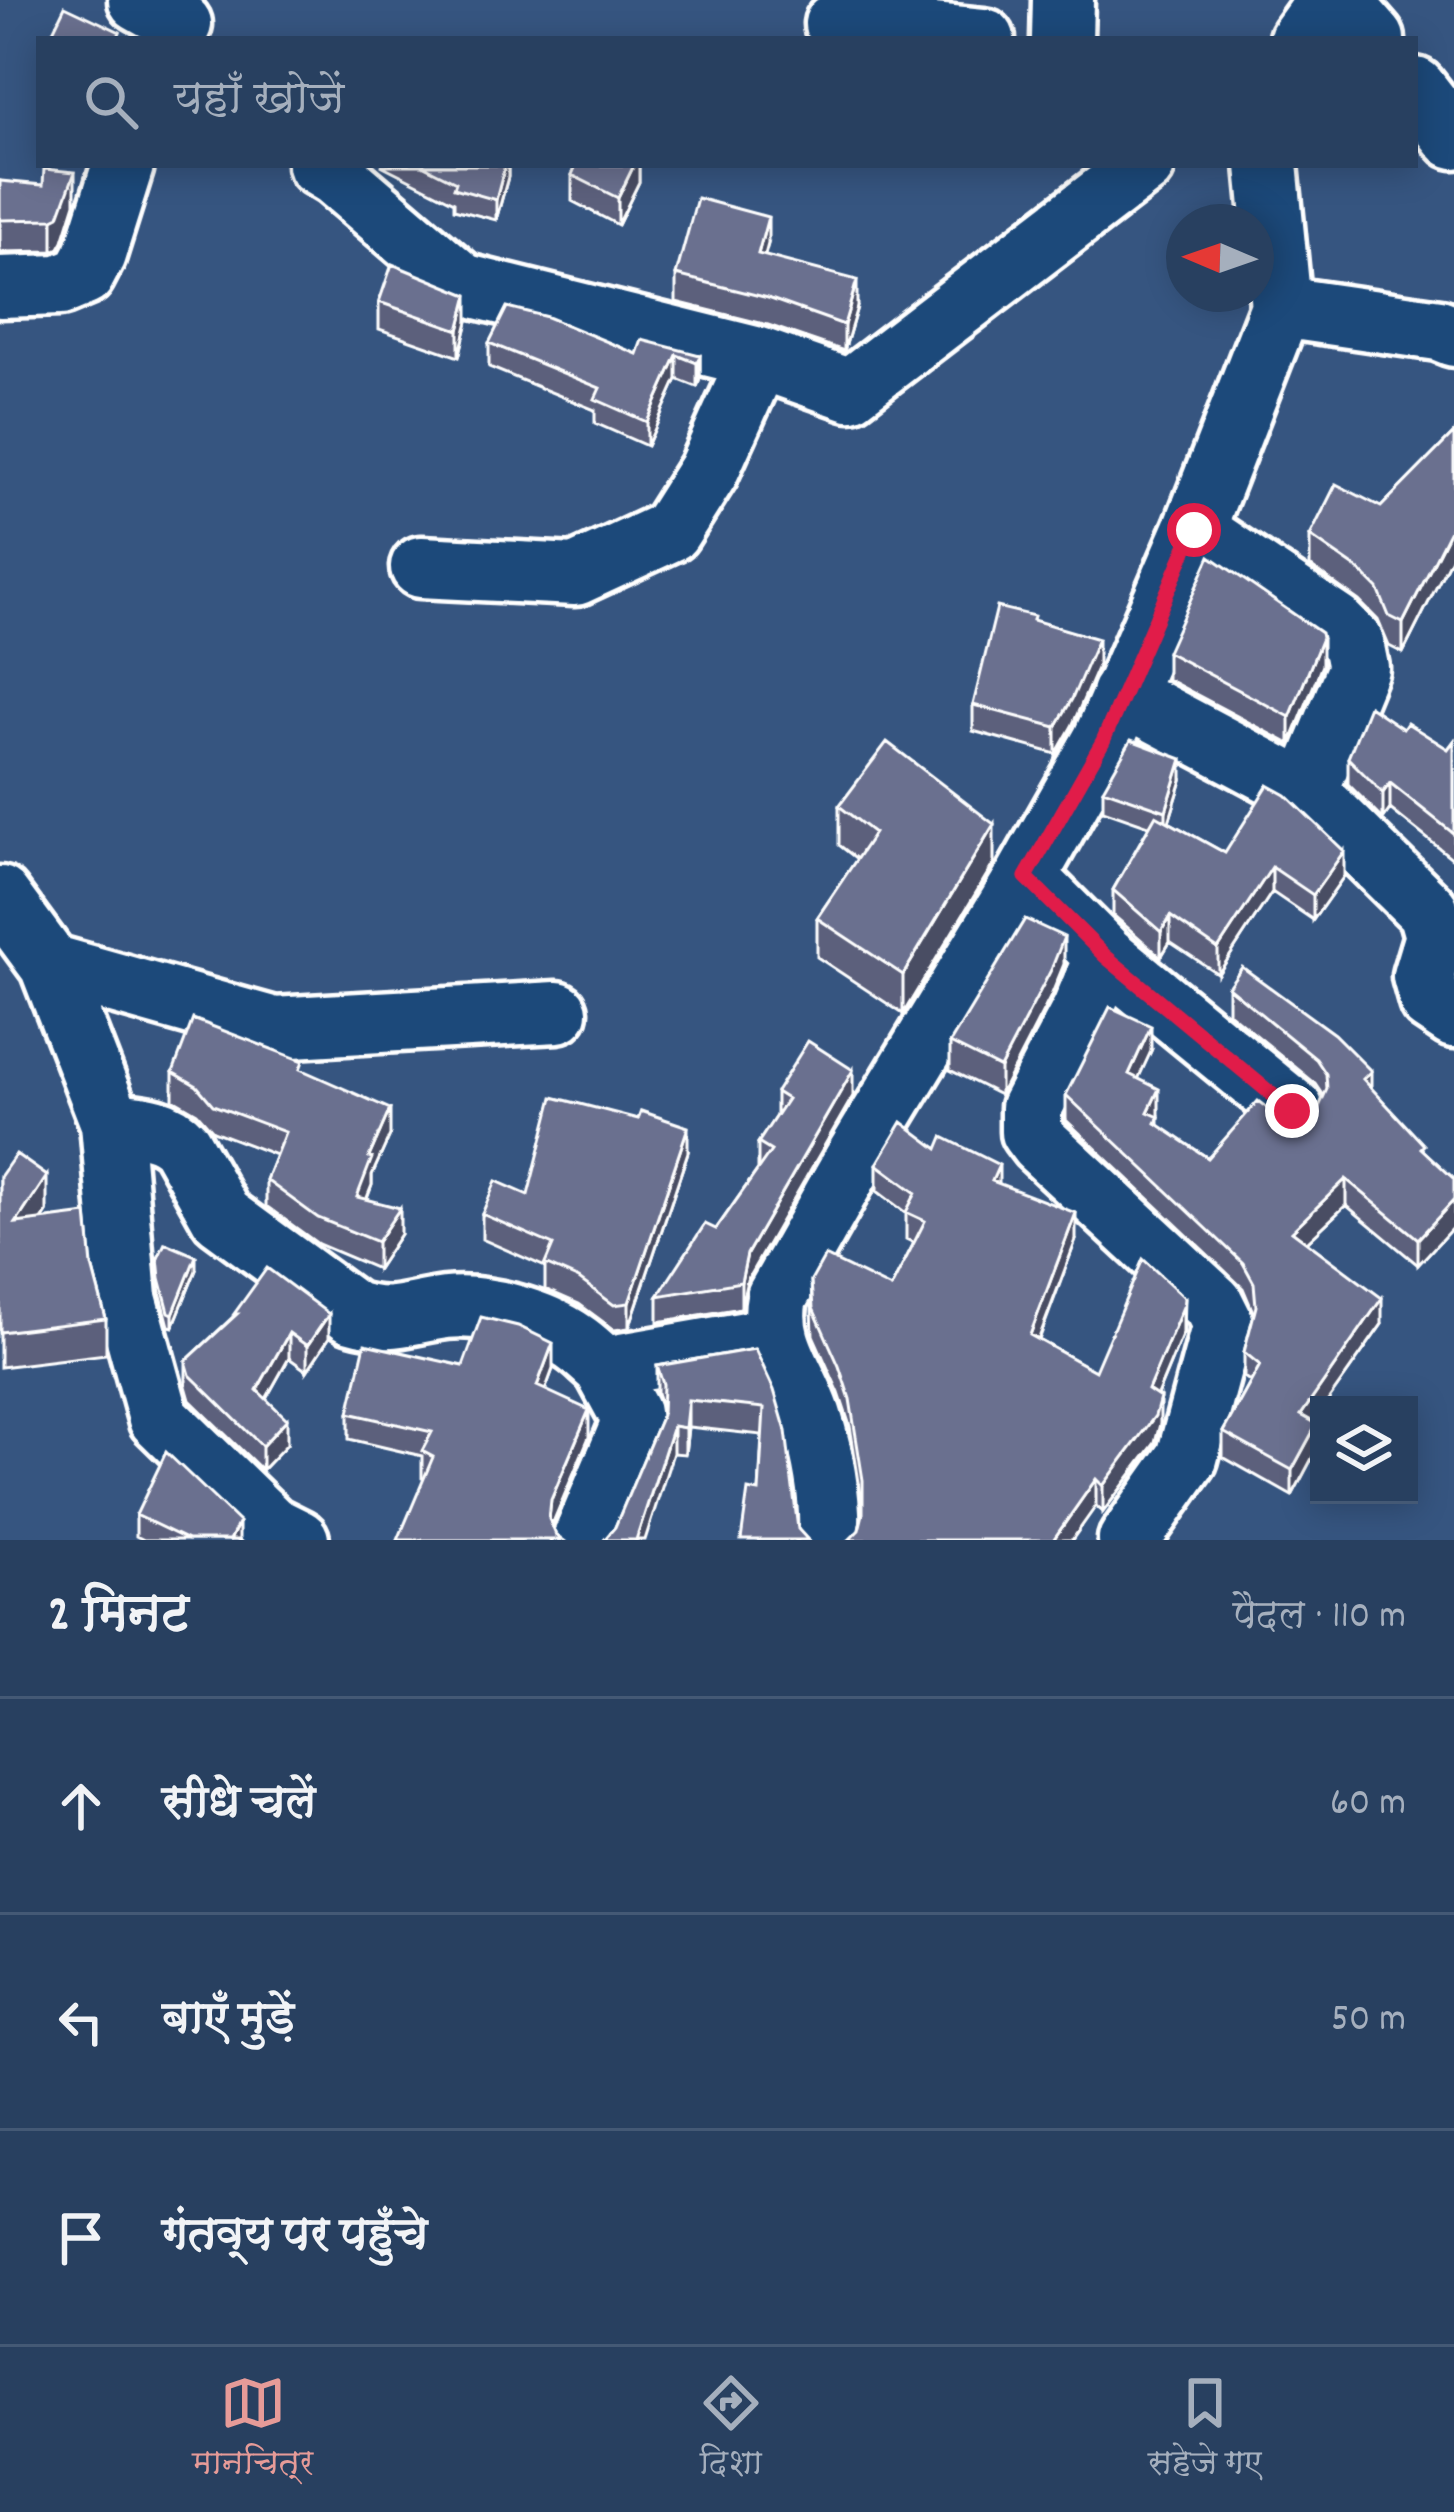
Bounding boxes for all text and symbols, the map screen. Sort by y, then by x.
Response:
search box [36,36,1418,168]
icon: search [78,69,144,135]
text: यहाँ खोजें [174,70,344,134]
north arrow [1166,204,1274,312]
route start [1167,503,1221,557]
route end [1265,1084,1319,1138]
map controls [1310,1396,1418,1504]
button: layers [1310,1396,1418,1504]
text: 2 मिनट [48,1582,189,1654]
text: पैदल · 110 m [1233,1591,1406,1646]
icon: ahead [48,1773,114,1839]
text: सीधे चलें [162,1774,316,1838]
text: 60 m [1330,1778,1406,1833]
icon: left [48,1989,114,2055]
text: बाएँ मुड़ें [162,1990,294,2054]
text: 50 m [1331,1994,1406,2049]
icon: arrive [48,2205,114,2271]
text: गंतव्य पर पहुँचे [162,2206,428,2270]
tab: मानचित्र [192,2370,314,2489]
tab: दिशा [698,2370,764,2489]
tab: सहेजे गए [1148,2370,1262,2489]

